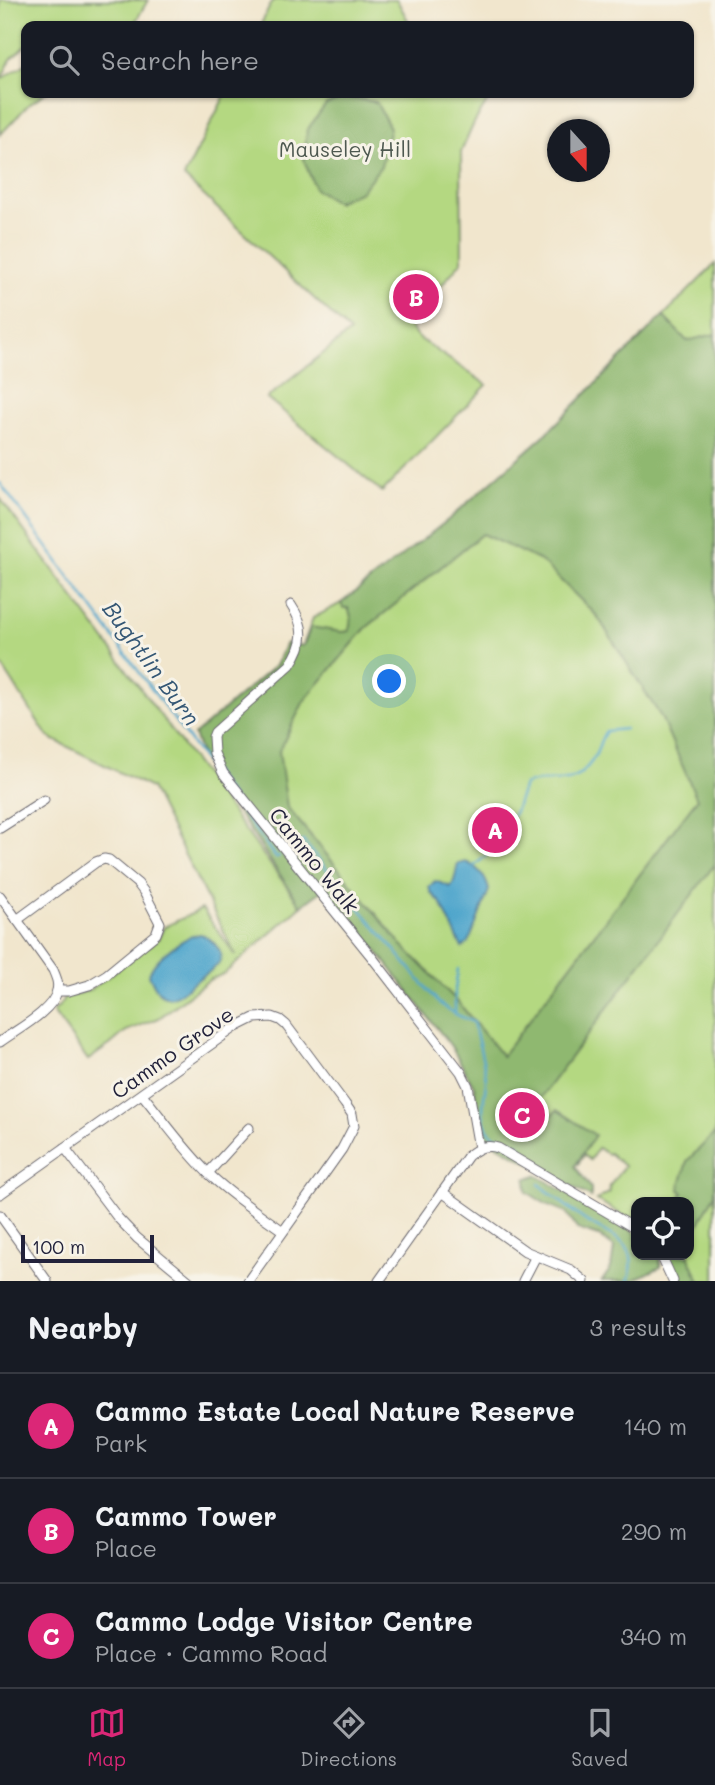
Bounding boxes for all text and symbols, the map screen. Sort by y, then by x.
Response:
search box [21,21,694,98]
icon: search [45,41,83,79]
text: Search here [101,43,259,77]
north arrow [547,119,610,182]
park label: Mauseley Hill [279,135,411,162]
pin: B [393,271,439,323]
water label: Bughtlin Burn [97,595,207,731]
your location [372,664,406,698]
street label: Cammo Walk [264,802,366,918]
pin: A [472,804,518,856]
street label: Cammo Grove [106,1000,238,1104]
pin: C [499,1089,545,1141]
map controls [631,1197,694,1260]
button: locate [631,1197,694,1260]
scale bar [21,1232,154,1264]
text: 100 m [32,1234,85,1259]
text: Nearby [28,1307,138,1347]
text: 3 results [590,1312,687,1342]
text: Cammo Estate Local Nature Reserve [95,1394,575,1428]
text: A [43,1411,59,1441]
text: 140 m [623,1411,687,1441]
text: Park [95,1428,147,1458]
text: Cammo Tower [95,1499,277,1533]
text: B [43,1516,59,1546]
text: 290 m [621,1516,687,1546]
text: Place [95,1533,157,1563]
text: Cammo Lodge Visitor Centre [95,1604,473,1638]
text: C [42,1621,60,1651]
text: 340 m [620,1621,687,1651]
text: Place · Cammo Road [95,1638,327,1668]
tab: Map [87,1704,126,1771]
tab: Directions [300,1704,397,1771]
tab: Saved [571,1704,628,1771]

